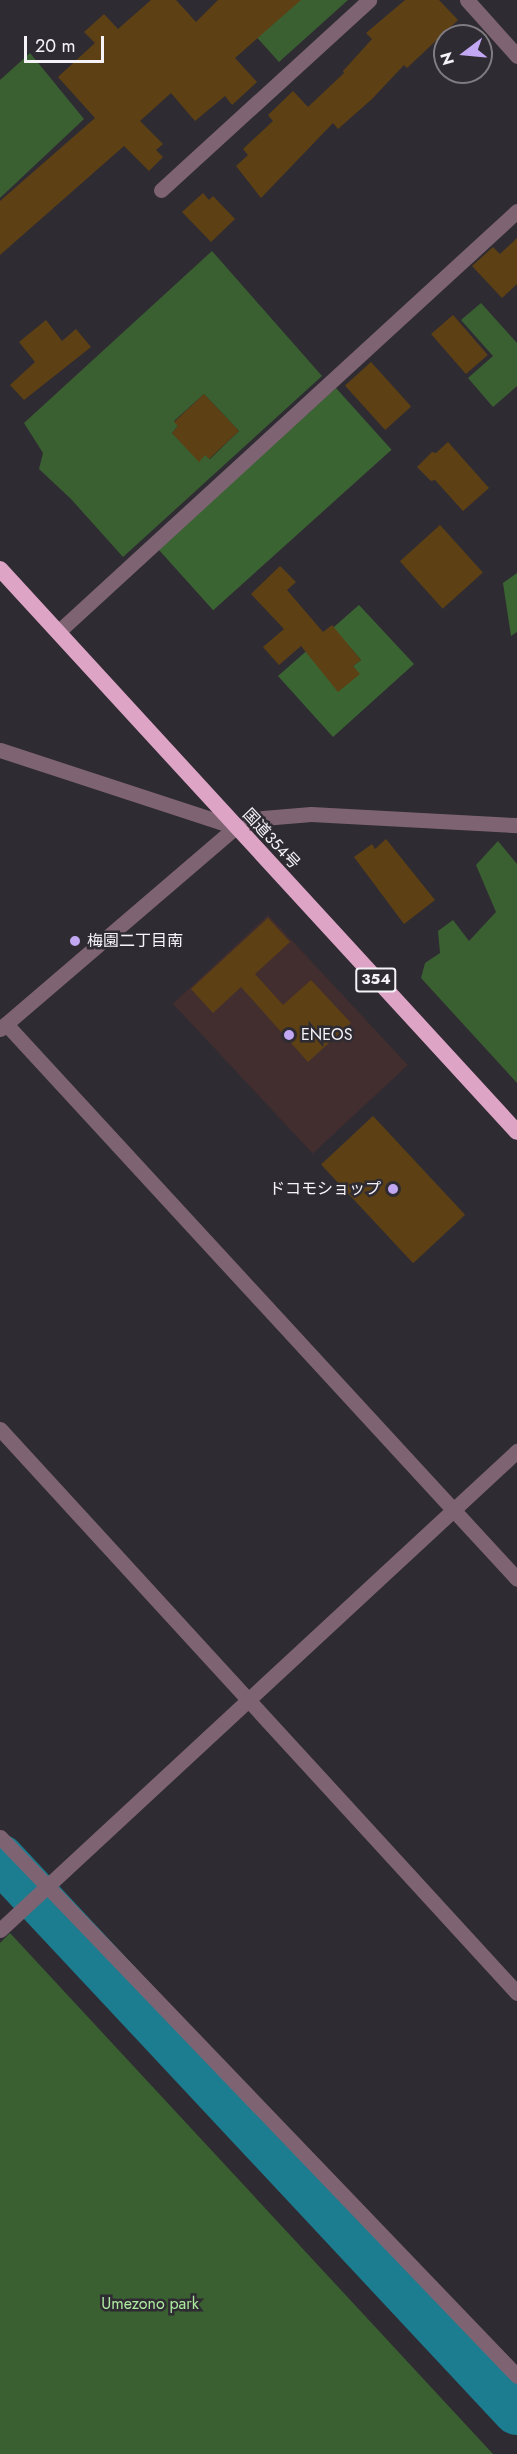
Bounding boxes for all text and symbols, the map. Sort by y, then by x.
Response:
scale bar [27,24,106,62]
north arrow [433,24,493,84]
text: 20 m [35,33,75,59]
text: N [434,49,460,68]
street label: 国道354号 [238,805,304,873]
place label: 梅園二丁目南 [87,931,183,951]
marker: 梅園二丁目南 [68,934,82,948]
road number: 354 [355,968,397,992]
place label: ENEOS [301,1025,352,1045]
marker: ENEOS [282,1028,296,1042]
place label: ドコモショップ [269,1179,381,1199]
marker: ドコモショップ [386,1182,400,1196]
park label: Umezono park [101,2294,199,2314]

